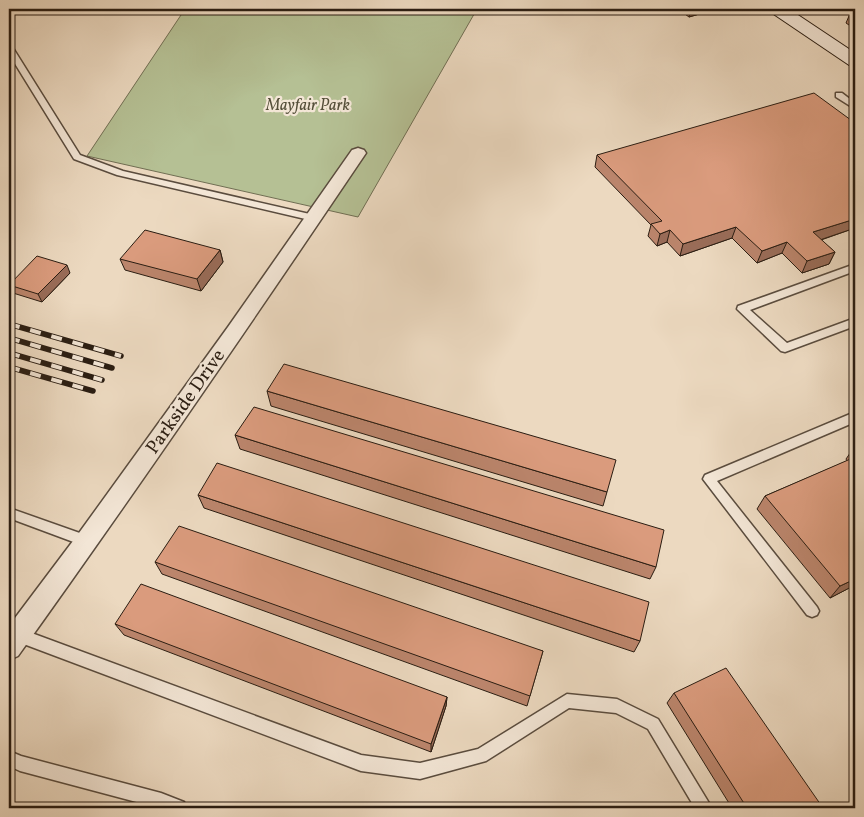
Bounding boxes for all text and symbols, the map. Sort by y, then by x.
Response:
park label: Mayfair Park [265,95,350,117]
street label: Parkside Drive [140,344,232,460]

